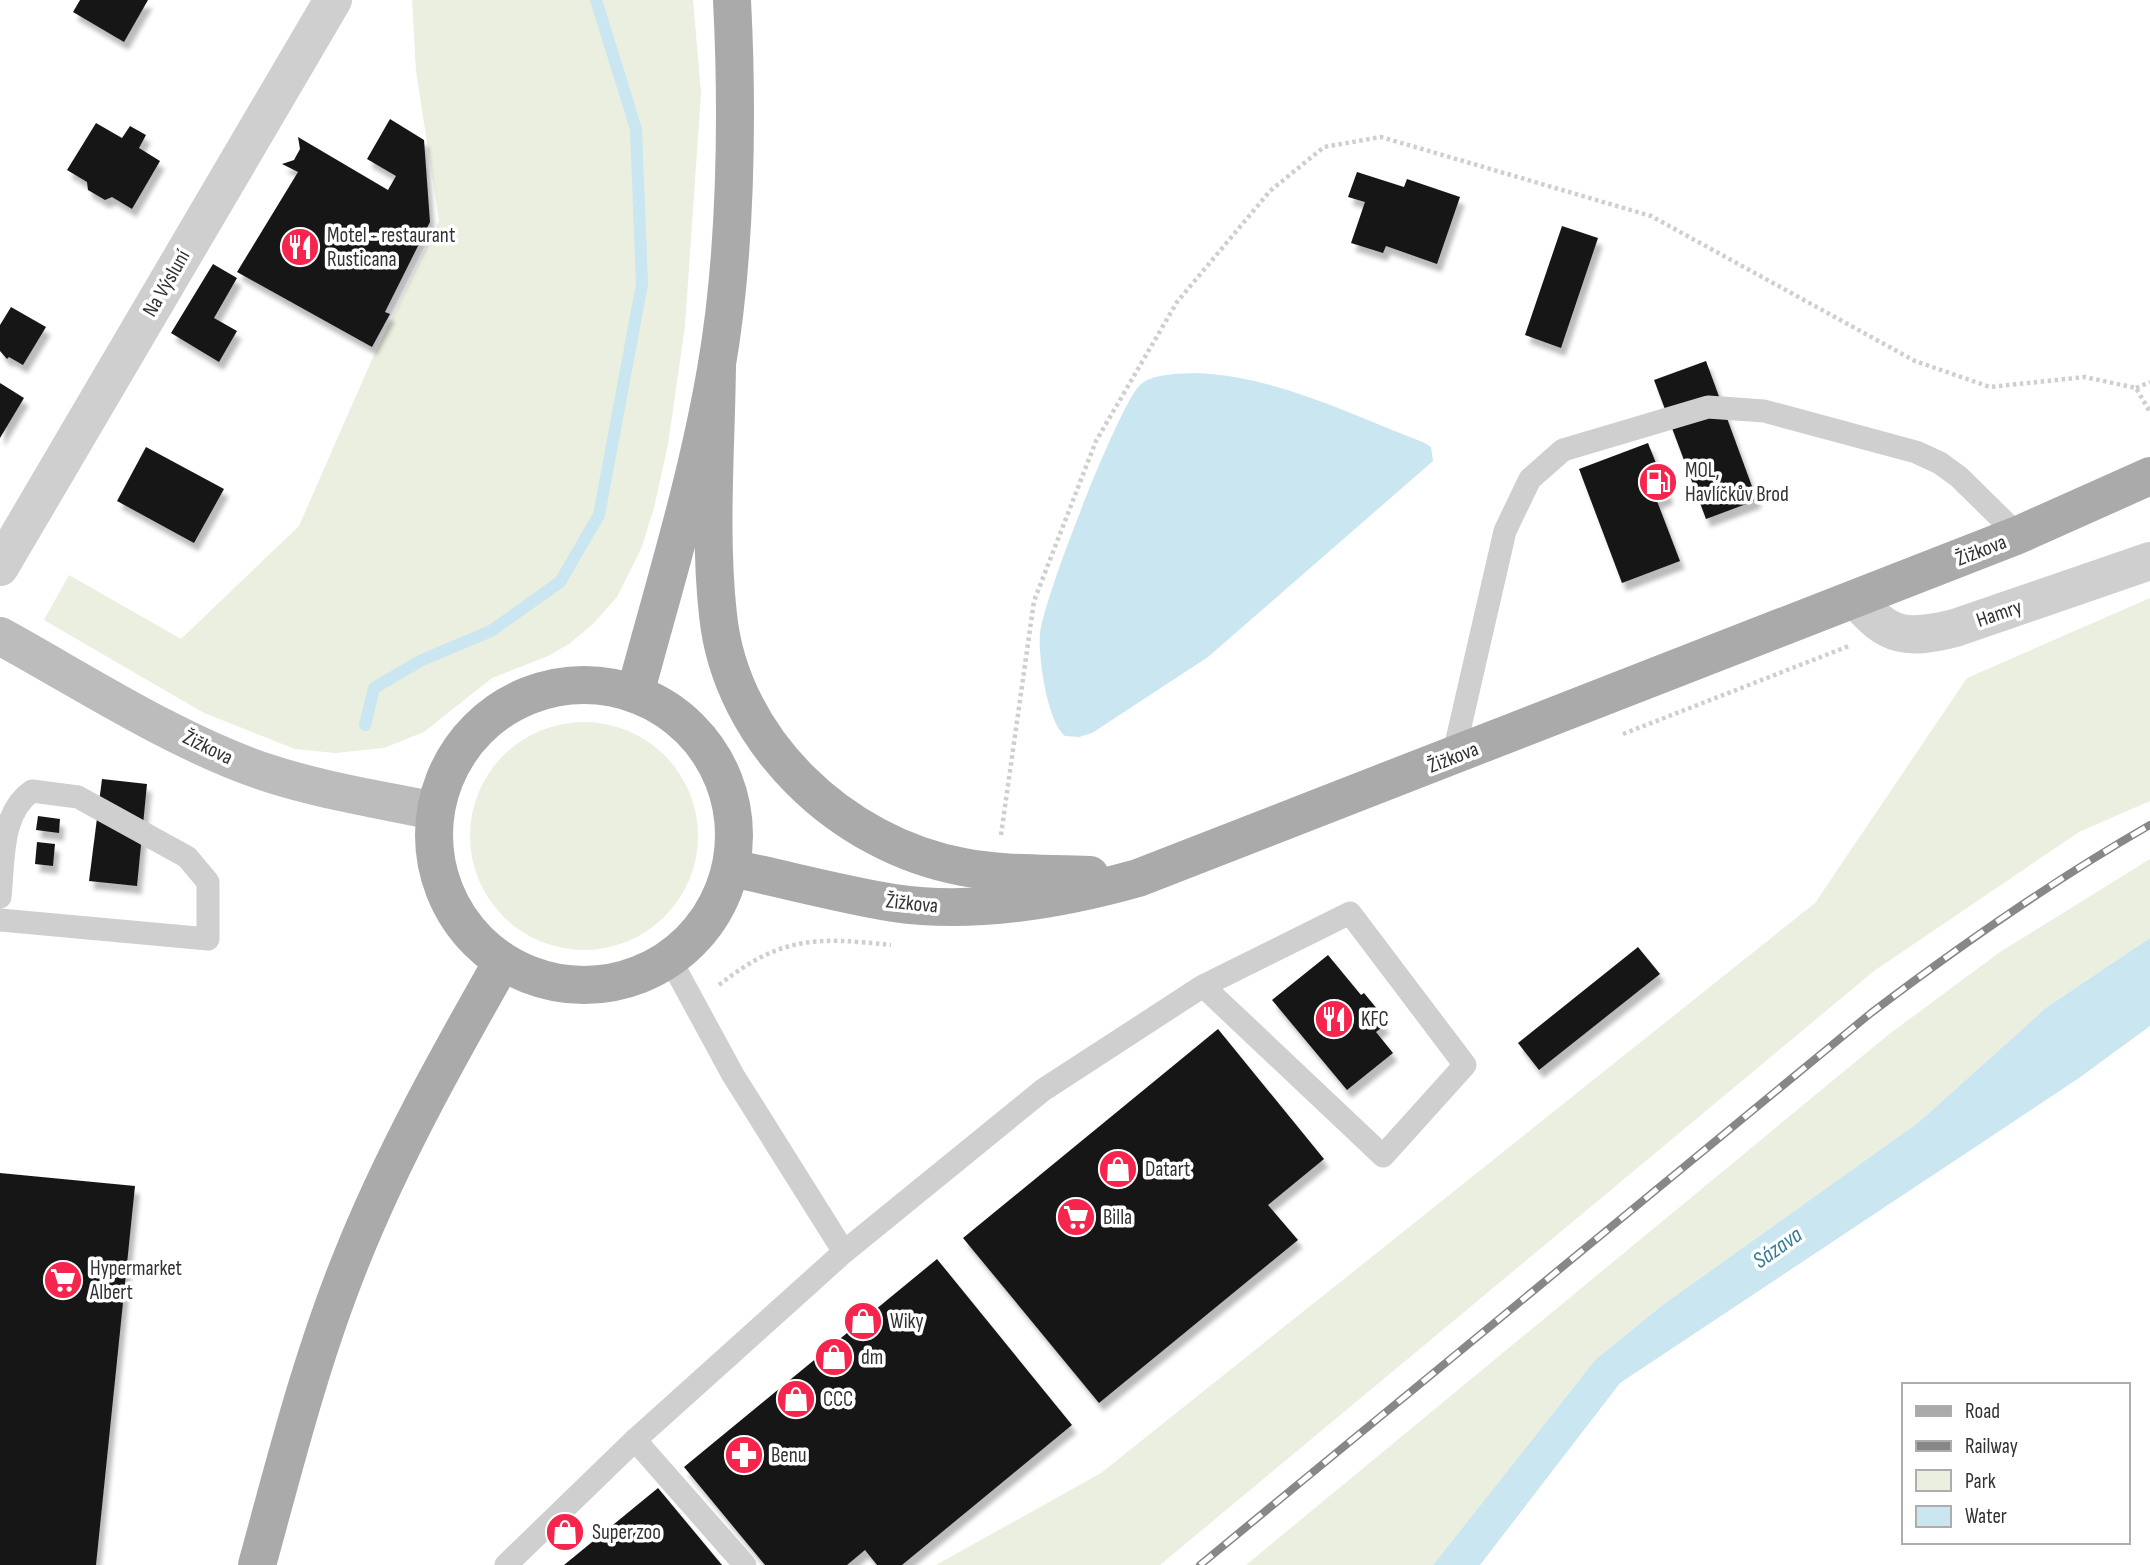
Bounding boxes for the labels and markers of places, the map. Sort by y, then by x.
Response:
place label: Motel - restaurant Rusticana [327,223,455,272]
restaurant icon: Motel - restaurant Rusticana [279,226,321,268]
place label: MOL, Havlíčkův Brod [1685,458,1789,507]
fuel station icon: MOL, Havlíčkův Brod [1637,461,1679,503]
restaurant icon: KFC [1313,998,1355,1040]
place label: KFC [1361,1007,1389,1032]
shop icon: Datart [1097,1148,1139,1190]
place label: Datart [1145,1157,1190,1182]
supermarket icon: Billa [1055,1196,1097,1238]
place label: Billa [1103,1205,1132,1230]
place label: Hypermarket Albert [89,1256,182,1305]
supermarket icon: Hypermarket Albert [42,1259,84,1301]
shop icon: Wiky [842,1300,884,1342]
place label: Wiky [890,1309,924,1334]
shop icon: dm [813,1336,855,1378]
place label: dm [861,1345,883,1370]
shop icon: CCC [775,1378,817,1420]
place label: CCC [823,1387,853,1412]
pharmacy icon: Benu [723,1434,765,1476]
place label: Benu [771,1443,807,1468]
shop icon: Super zoo [544,1511,586,1553]
place label: Super zoo [592,1520,661,1545]

